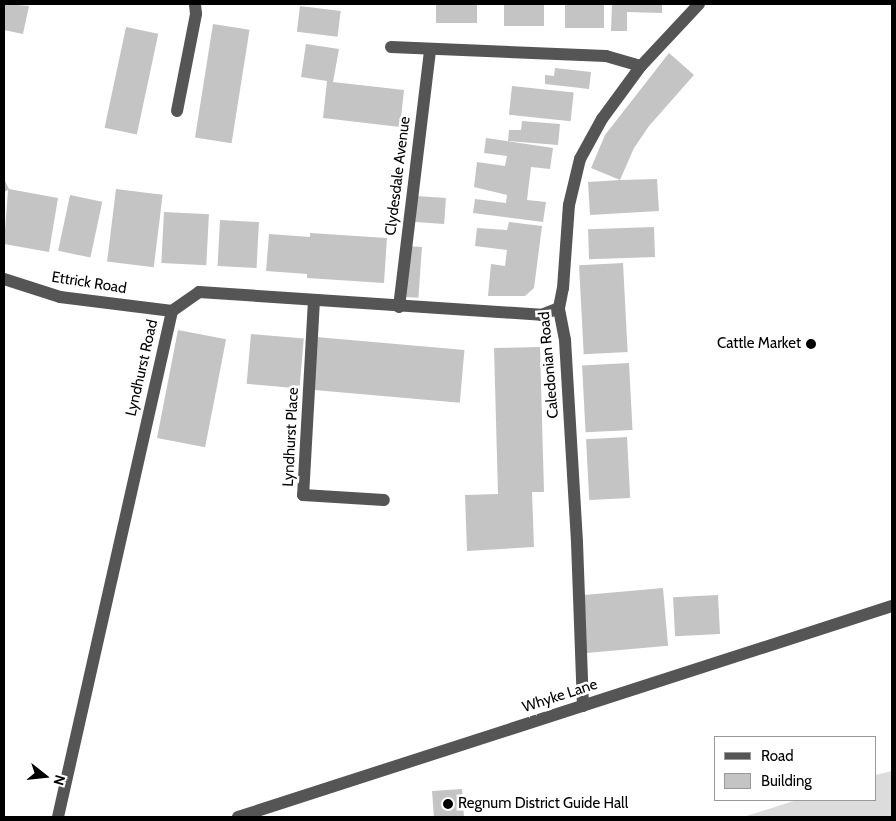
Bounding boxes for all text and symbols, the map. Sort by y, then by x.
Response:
street label: Clydesdale Avenue [382,115,414,237]
street label: Ettrick Road [50,268,128,298]
street label: Caledonian Road [535,311,563,419]
street label: Lyndhurst Road [122,318,162,418]
place label: Cattle Market [717,335,801,353]
marker: Cattle Market [805,338,817,350]
street label: Lyndhurst Place [279,387,303,487]
street label: Whyke Lane [520,675,600,717]
legend [714,736,876,801]
text: Road [761,747,794,765]
north arrow [20,751,70,801]
text: Building [761,772,812,790]
text: N [49,773,69,787]
place label: Regnum District Guide Hall [458,795,628,813]
marker: Regnum District Guide Hall [442,798,454,810]

